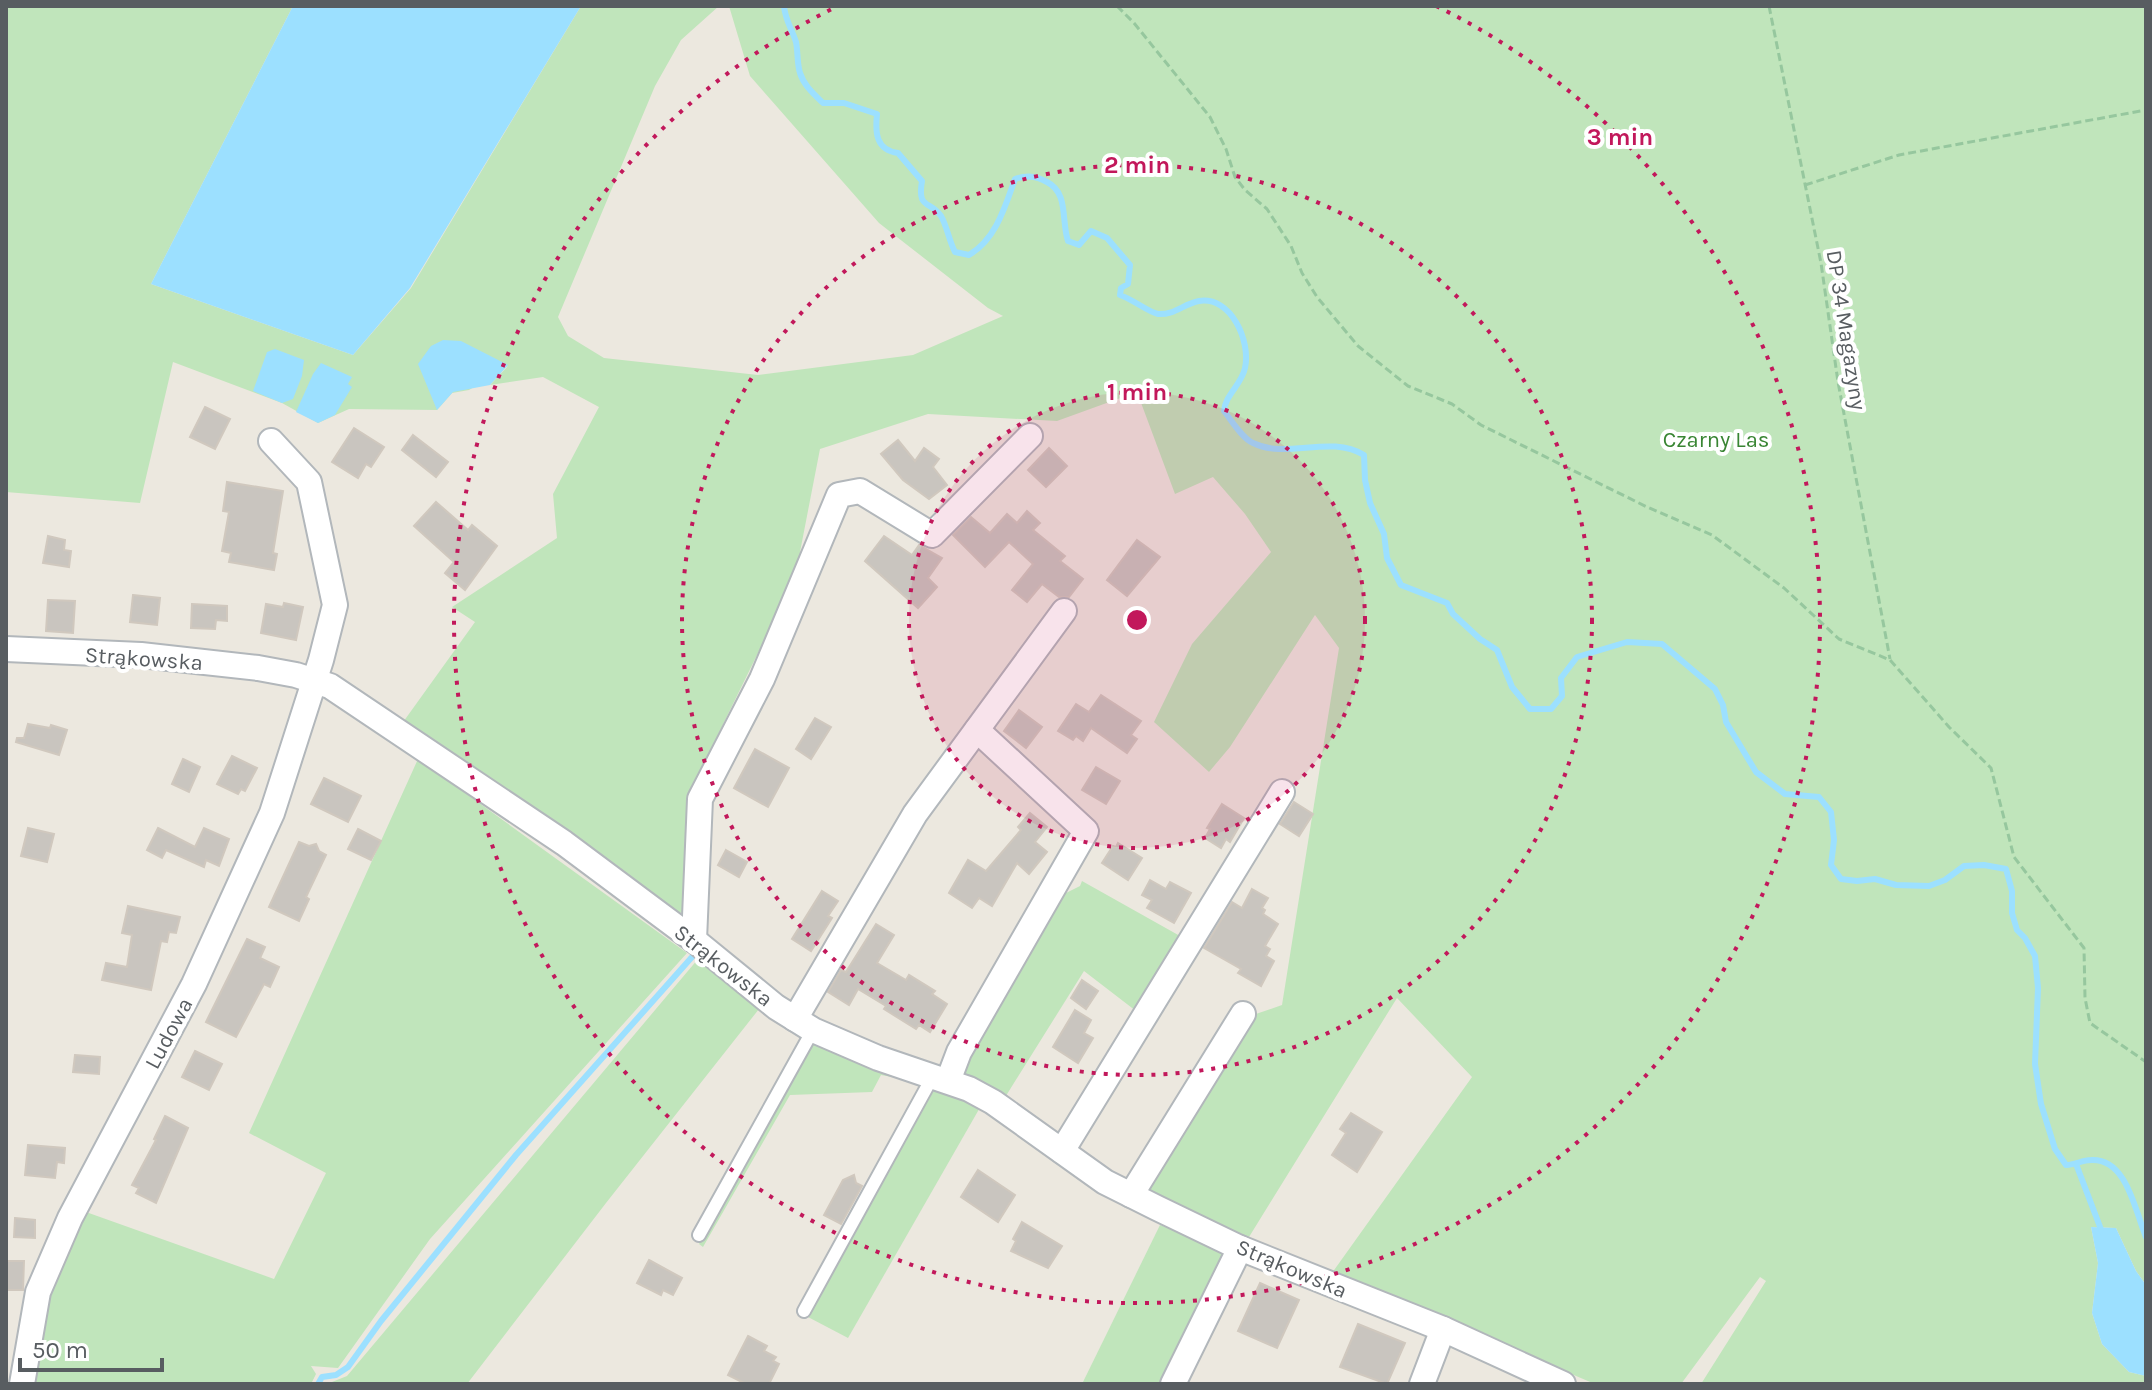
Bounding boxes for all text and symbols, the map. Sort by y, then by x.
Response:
text: 3 min [1587,123,1653,151]
text: 2 min [1104,151,1170,179]
street label: DP 34 Magazyny [1821,248,1872,412]
text: 1 min [1107,378,1167,406]
park label: Czarny Las [1663,427,1769,453]
centre of rings [1123,606,1151,634]
street label: Strąkowska [84,642,204,676]
street label: Strąkowska [669,919,778,1012]
street label: Ludowa [139,993,198,1073]
street label: Strąkowska [1232,1234,1351,1304]
scale bar [20,1322,162,1372]
text: 50 m [32,1336,88,1364]

